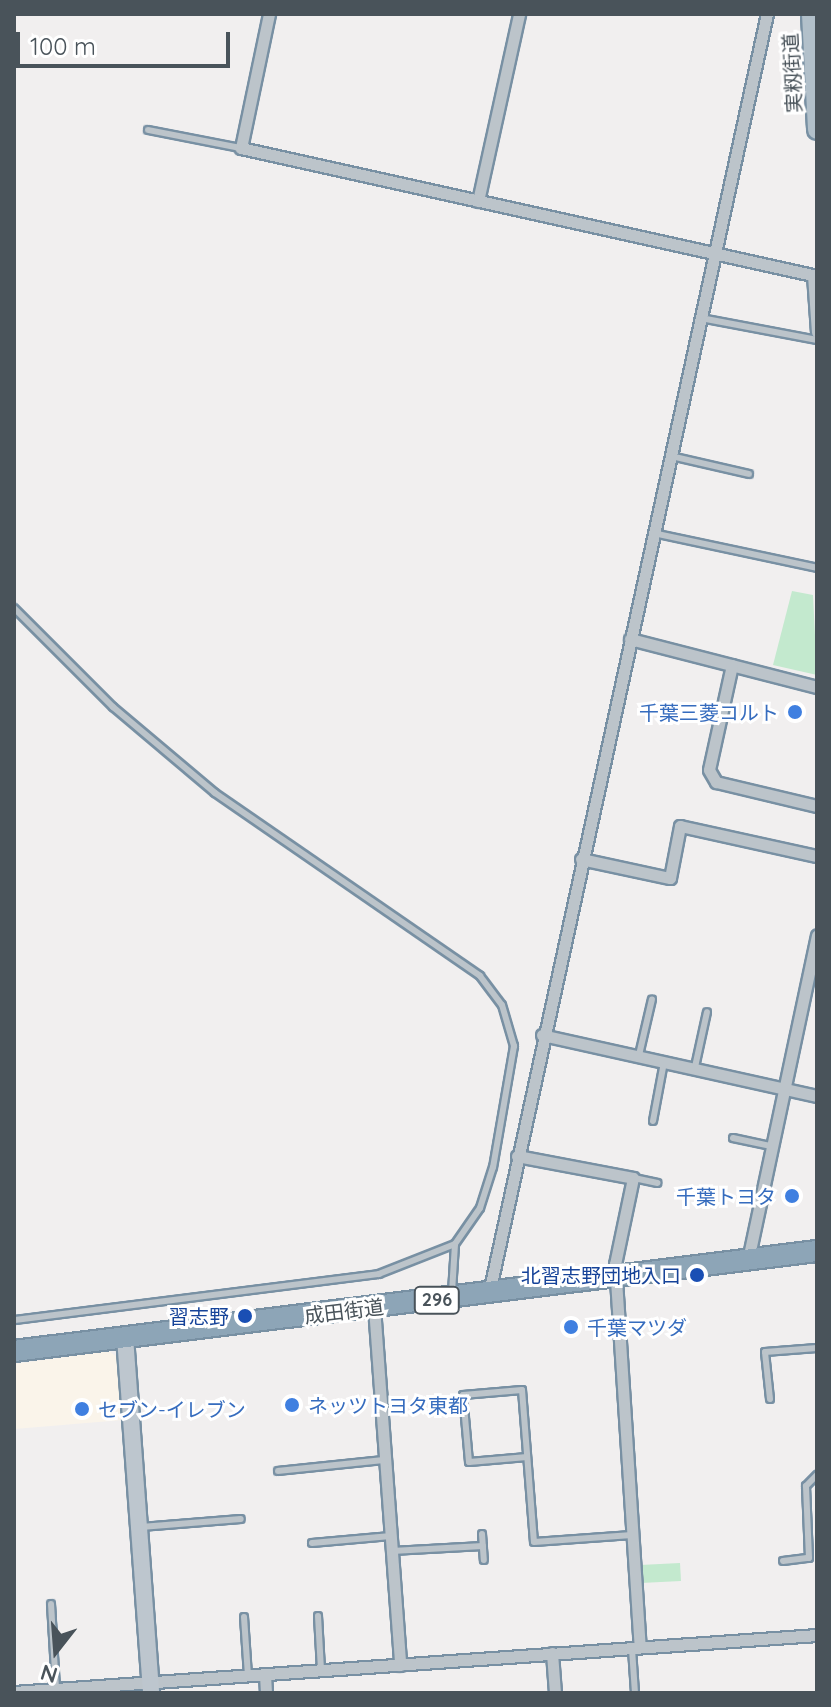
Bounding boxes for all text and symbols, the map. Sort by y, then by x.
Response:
scale bar [20,16,234,66]
text: 100 m [30,31,96,61]
street label: 実籾街道 [778,32,806,114]
place label: 千葉三菱コルト [639,700,779,724]
marker: 千葉三菱コルト [786,703,804,721]
place label: 千葉トヨタ [676,1184,776,1208]
marker: 千葉トヨタ [783,1187,801,1205]
place label: 北習志野団地入口 [521,1263,681,1287]
marker: 北習志野団地入口 [688,1266,706,1284]
road number: 296 [413,1286,461,1314]
street label: 成田街道 [303,1294,385,1328]
place label: 習志野 [169,1304,229,1328]
marker: 習志野 [236,1307,254,1325]
place label: 千葉マツダ [587,1315,687,1339]
marker: 千葉マツダ [562,1318,580,1336]
place label: ネッツトヨタ東都 [308,1393,468,1417]
marker: ネッツトヨタ東都 [283,1396,301,1414]
place label: セブン-イレブン [98,1397,246,1421]
marker: セブン-イレブン [73,1400,91,1418]
north arrow [16,1611,96,1691]
text: N [37,1658,61,1690]

